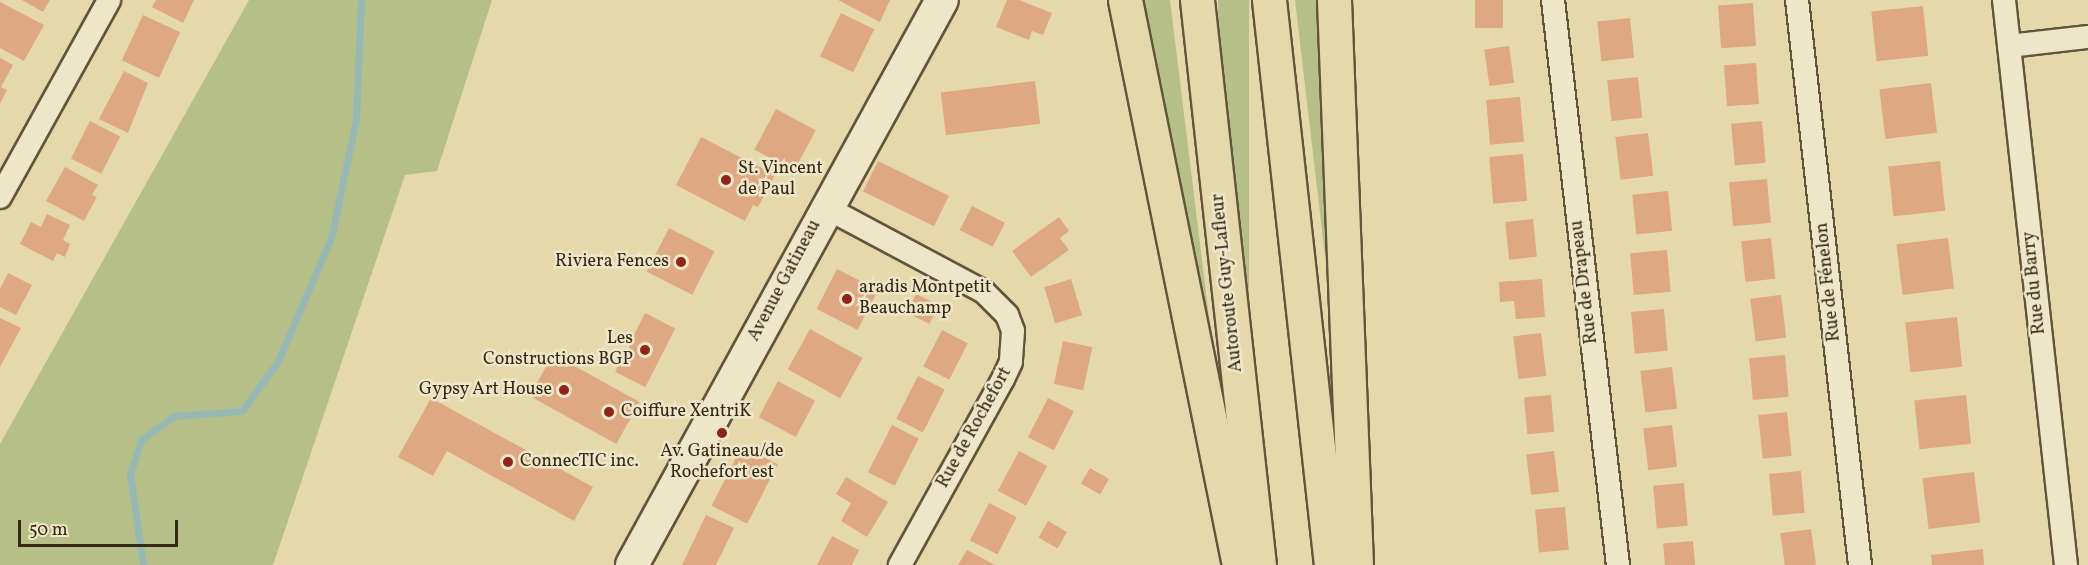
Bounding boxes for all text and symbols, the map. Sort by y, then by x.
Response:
place label: St. Vincent de Paul [738,159,823,201]
marker: St. Vincent de Paul [719,173,733,187]
street label: Autoroute Guy-Lafleur [1208,193,1248,373]
street label: Avenue Gatineau [744,217,826,345]
street label: Rue de Drapeau [1567,219,1603,345]
street label: Rue de Fénelon [1812,221,1846,343]
street label: Rue du Barry [2019,230,2051,336]
place label: Riviera Fences [555,251,669,273]
marker: Riviera Fences [674,255,688,269]
place label: aradis Montpetit Beauchamp [859,278,991,320]
marker: aradis Montpetit Beauchamp [840,292,854,306]
place label: Les Constructions BGP [483,329,633,372]
marker: Les Constructions BGP [638,343,652,357]
street label: Rue de Rochefort [933,364,1017,492]
place label: Gypsy Art House [418,379,552,401]
marker: Gypsy Art House [557,383,571,397]
place label: Coiffure XentriK [621,401,751,423]
marker: Coiffure XentriK [602,405,616,419]
marker: Av. Gatineau/de Rochefort est [715,426,729,440]
place label: Av. Gatineau/de Rochefort est [660,442,784,484]
place label: ConnecTIC inc. [520,451,639,473]
marker: ConnecTIC inc. [501,455,515,469]
scale bar [21,508,182,546]
text: 50 m [29,518,68,543]

